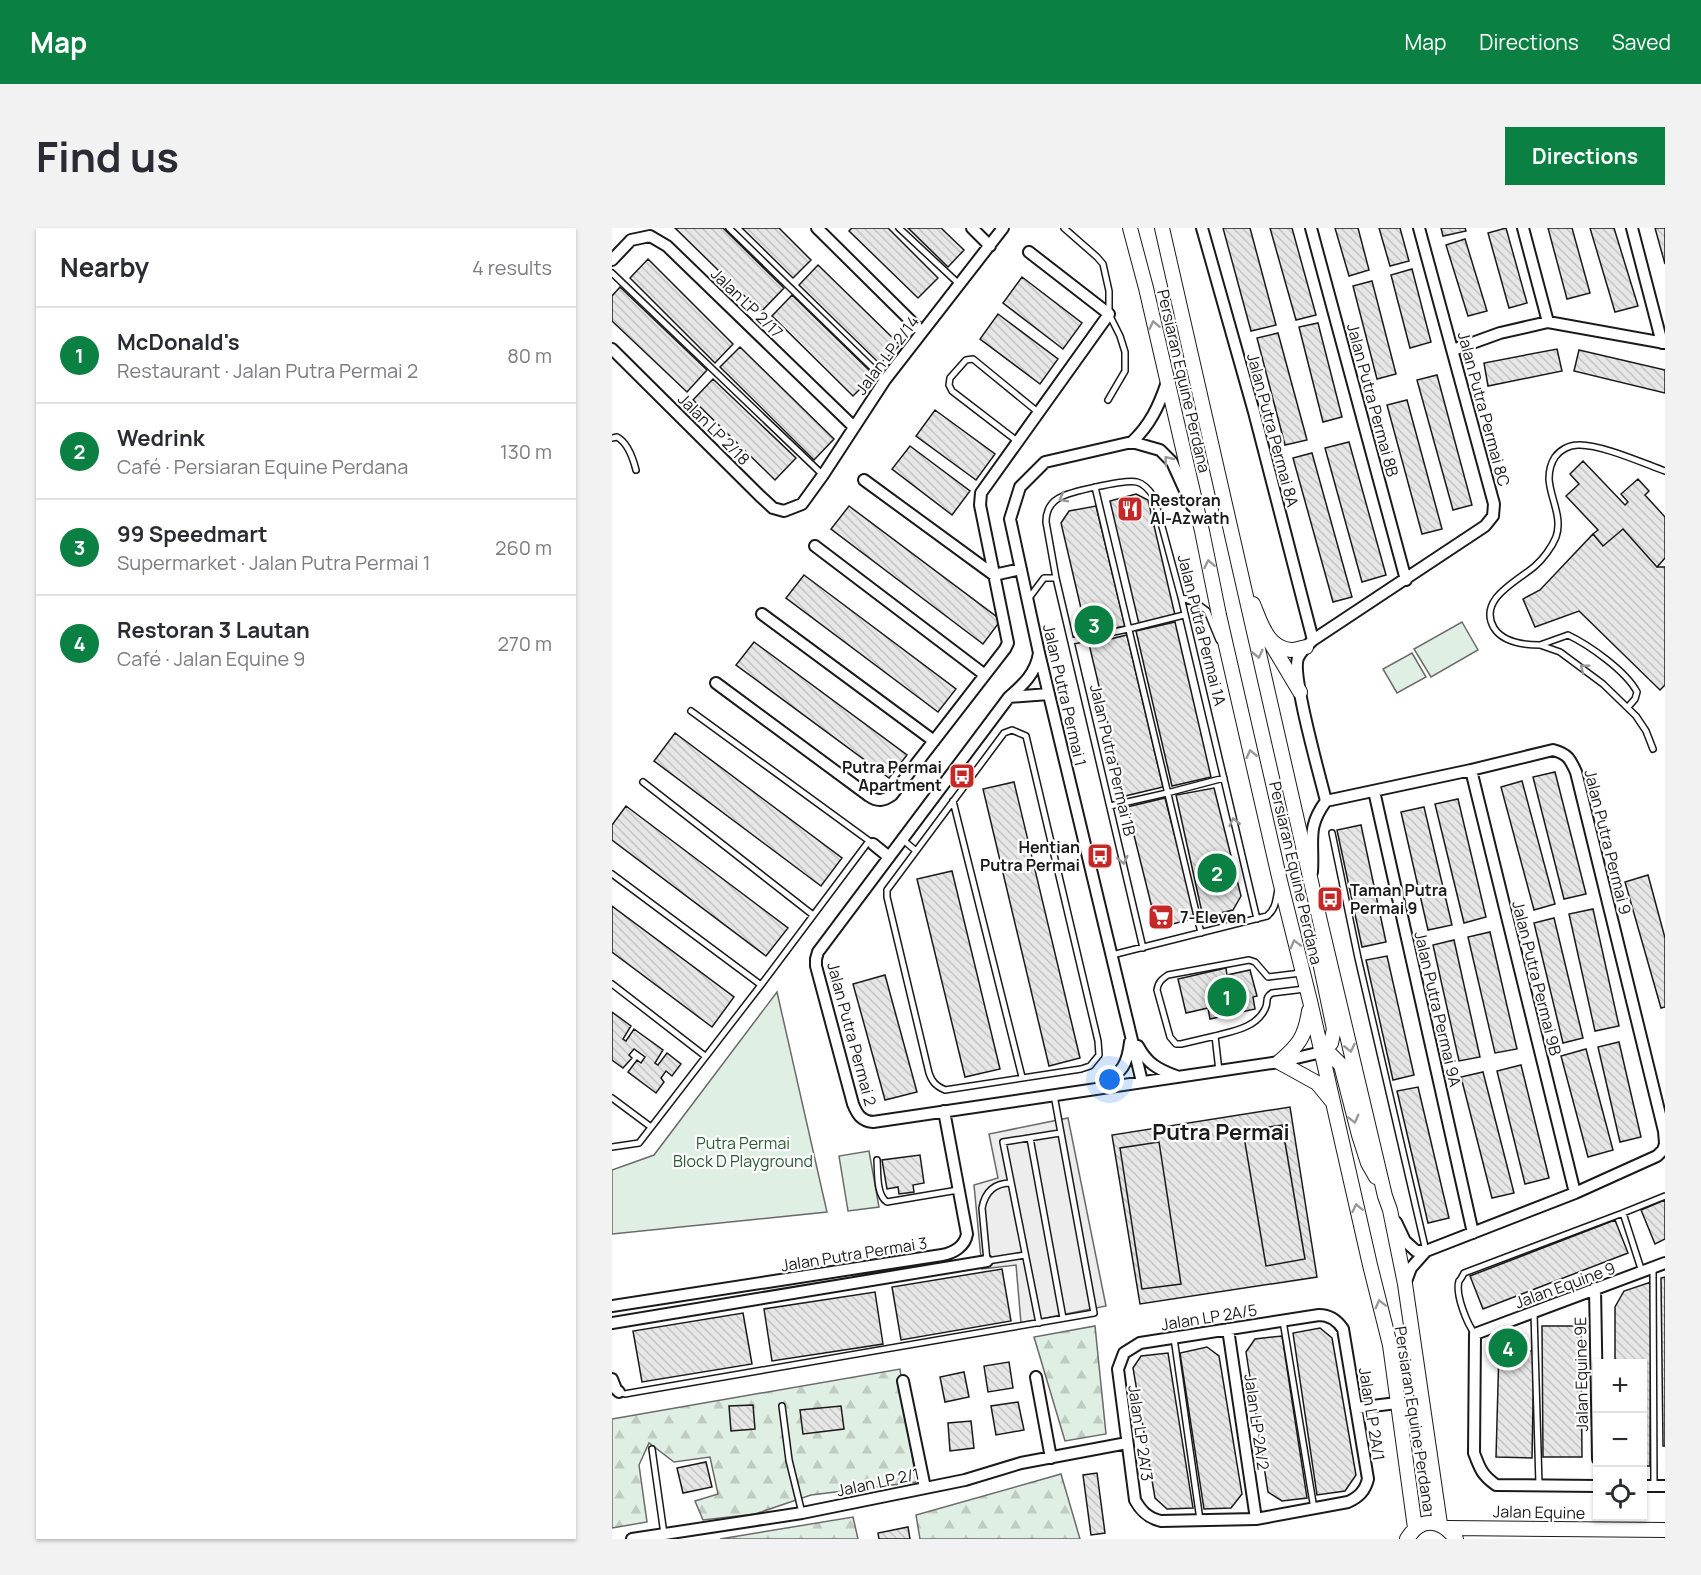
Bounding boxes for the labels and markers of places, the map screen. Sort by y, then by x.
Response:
place label: Restoran Al-Azwath [1150,489,1229,529]
restaurant icon: Restoran Al-Azwath [1115,494,1145,524]
pin: 3 [1074,602,1114,648]
place label: Putra Permai Apartment [842,756,942,796]
bus stop icon: Putra Permai Apartment [947,761,977,791]
place label: Hentian Putra Permai [980,836,1080,876]
bus stop icon: Hentian Putra Permai [1085,841,1115,871]
pin: 2 [1198,850,1236,896]
place label: Taman Putra Permai 9 [1350,879,1447,919]
bus stop icon: Taman Putra Permai 9 [1315,884,1345,914]
supermarket icon: 7-Eleven [1146,902,1176,932]
place label: 7-Eleven [1180,906,1246,928]
pin: 1 [1208,974,1246,1020]
pin: 4 [1488,1326,1528,1370]

